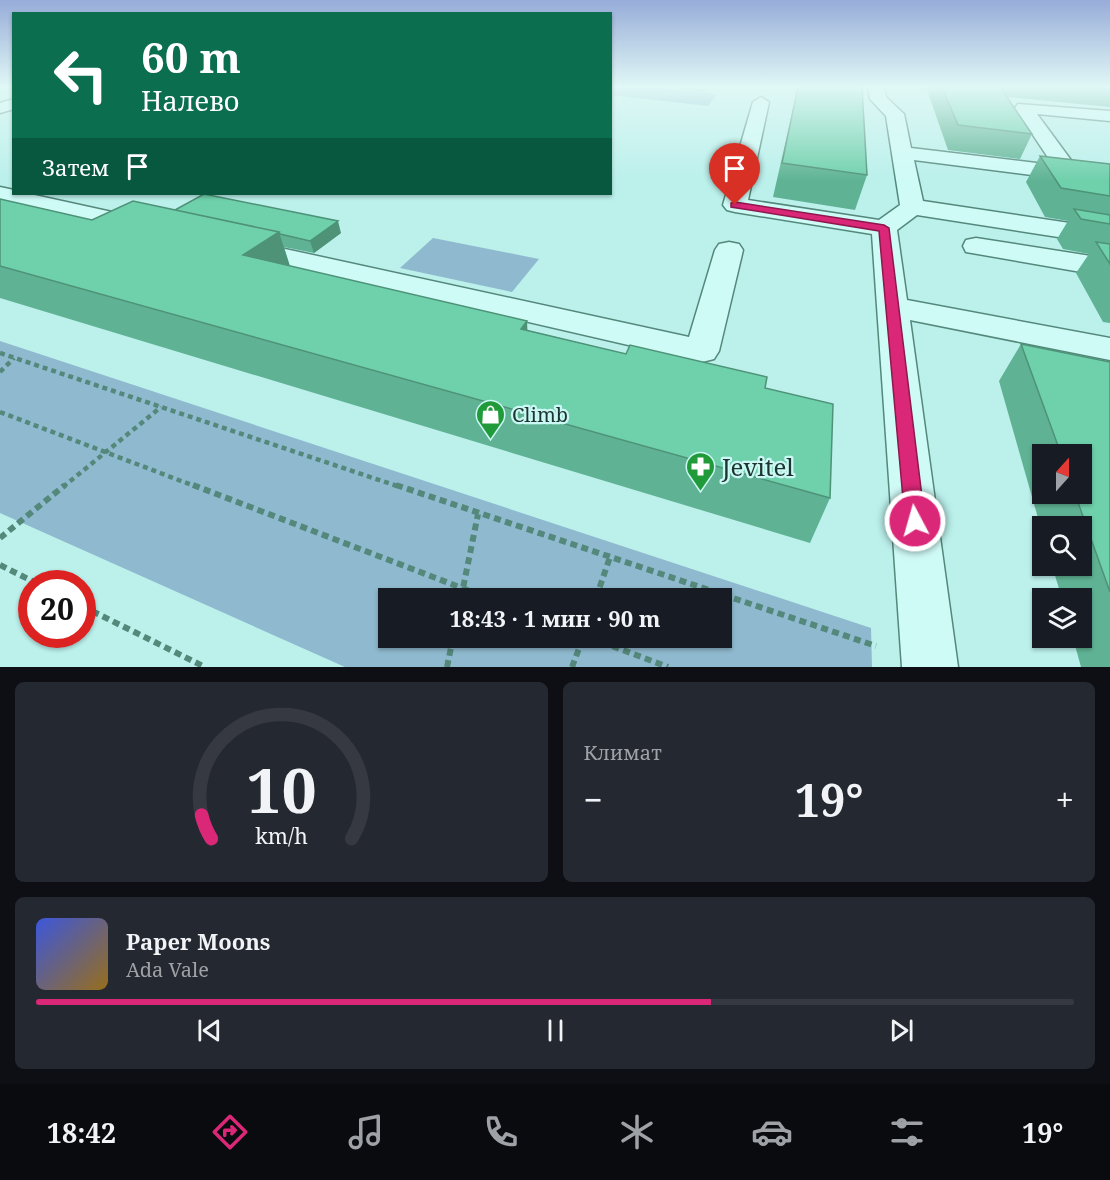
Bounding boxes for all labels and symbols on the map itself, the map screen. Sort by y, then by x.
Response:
pin [709,143,760,205]
shop icon: Climb [475,398,507,440]
place label: Climb [512,401,568,428]
north arrow [1032,444,1092,504]
pharmacy icon: Jevitel [685,450,717,492]
place label: Jevitel [721,450,794,483]
position arrow [883,489,947,553]
speed limit sign: 20 [18,570,96,648]

